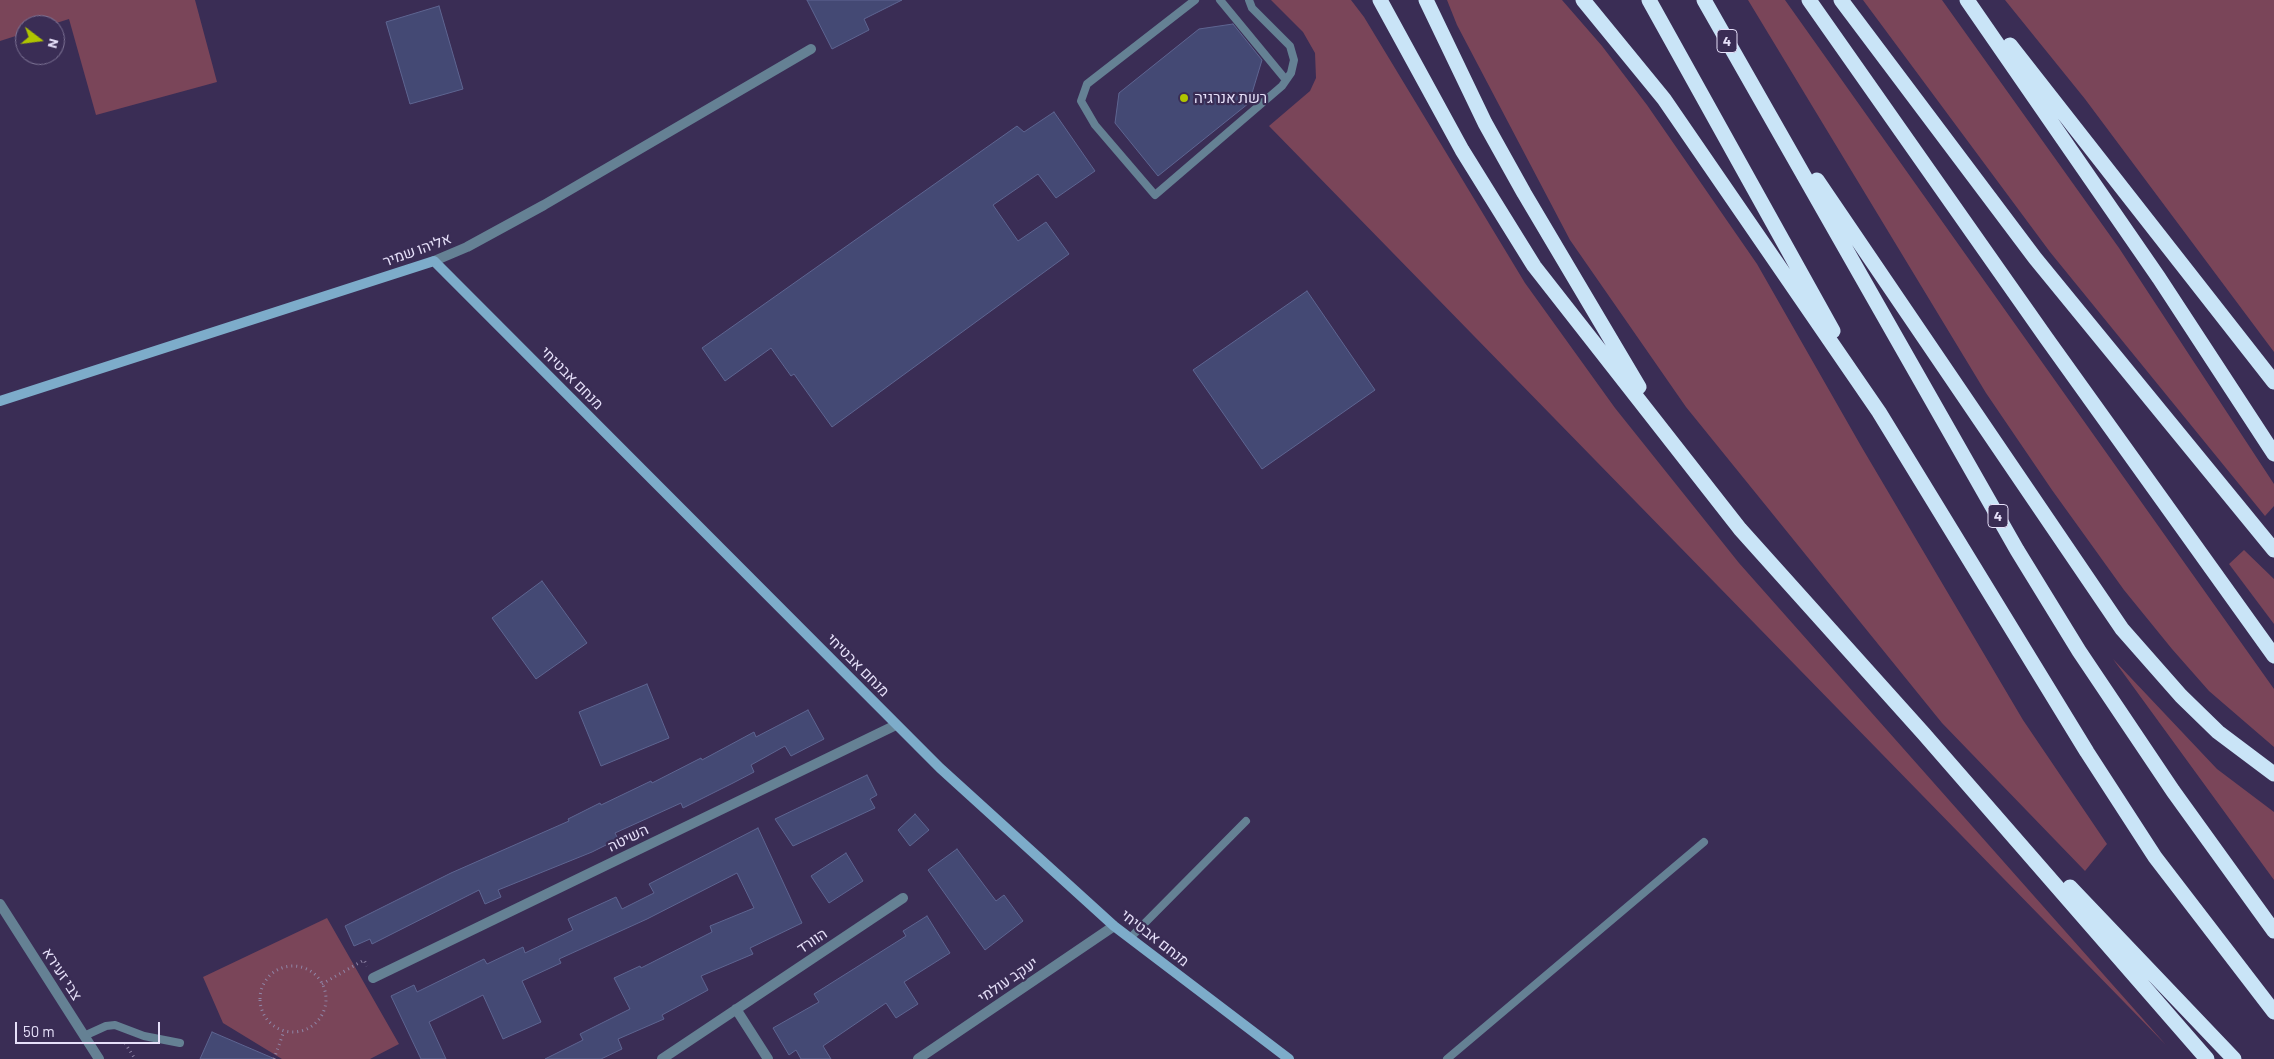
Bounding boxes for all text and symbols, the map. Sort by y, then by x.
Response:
north arrow [15,15,65,65]
road number: 4 [1717,29,1737,52]
text: N [45,37,63,50]
place label: רשת אנרגיה [1194,89,1267,107]
marker: רשת אנרגיה [1178,92,1190,104]
street label: אליהו שמיר [380,229,454,271]
street label: מנחם אבטיחי [537,343,607,413]
road number: 4 [1988,504,2008,528]
street label: מנחם אבטיחי [823,630,893,700]
street label: השיטה [605,820,651,856]
street label: מנחם אבטיחי [1117,906,1193,970]
street label: הוורד [793,924,831,958]
street label: צבי זעירא [38,944,86,1004]
street label: יעקב עולמי [975,953,1041,1007]
scale bar [18,1012,162,1044]
text: 50 m [23,1022,55,1040]

